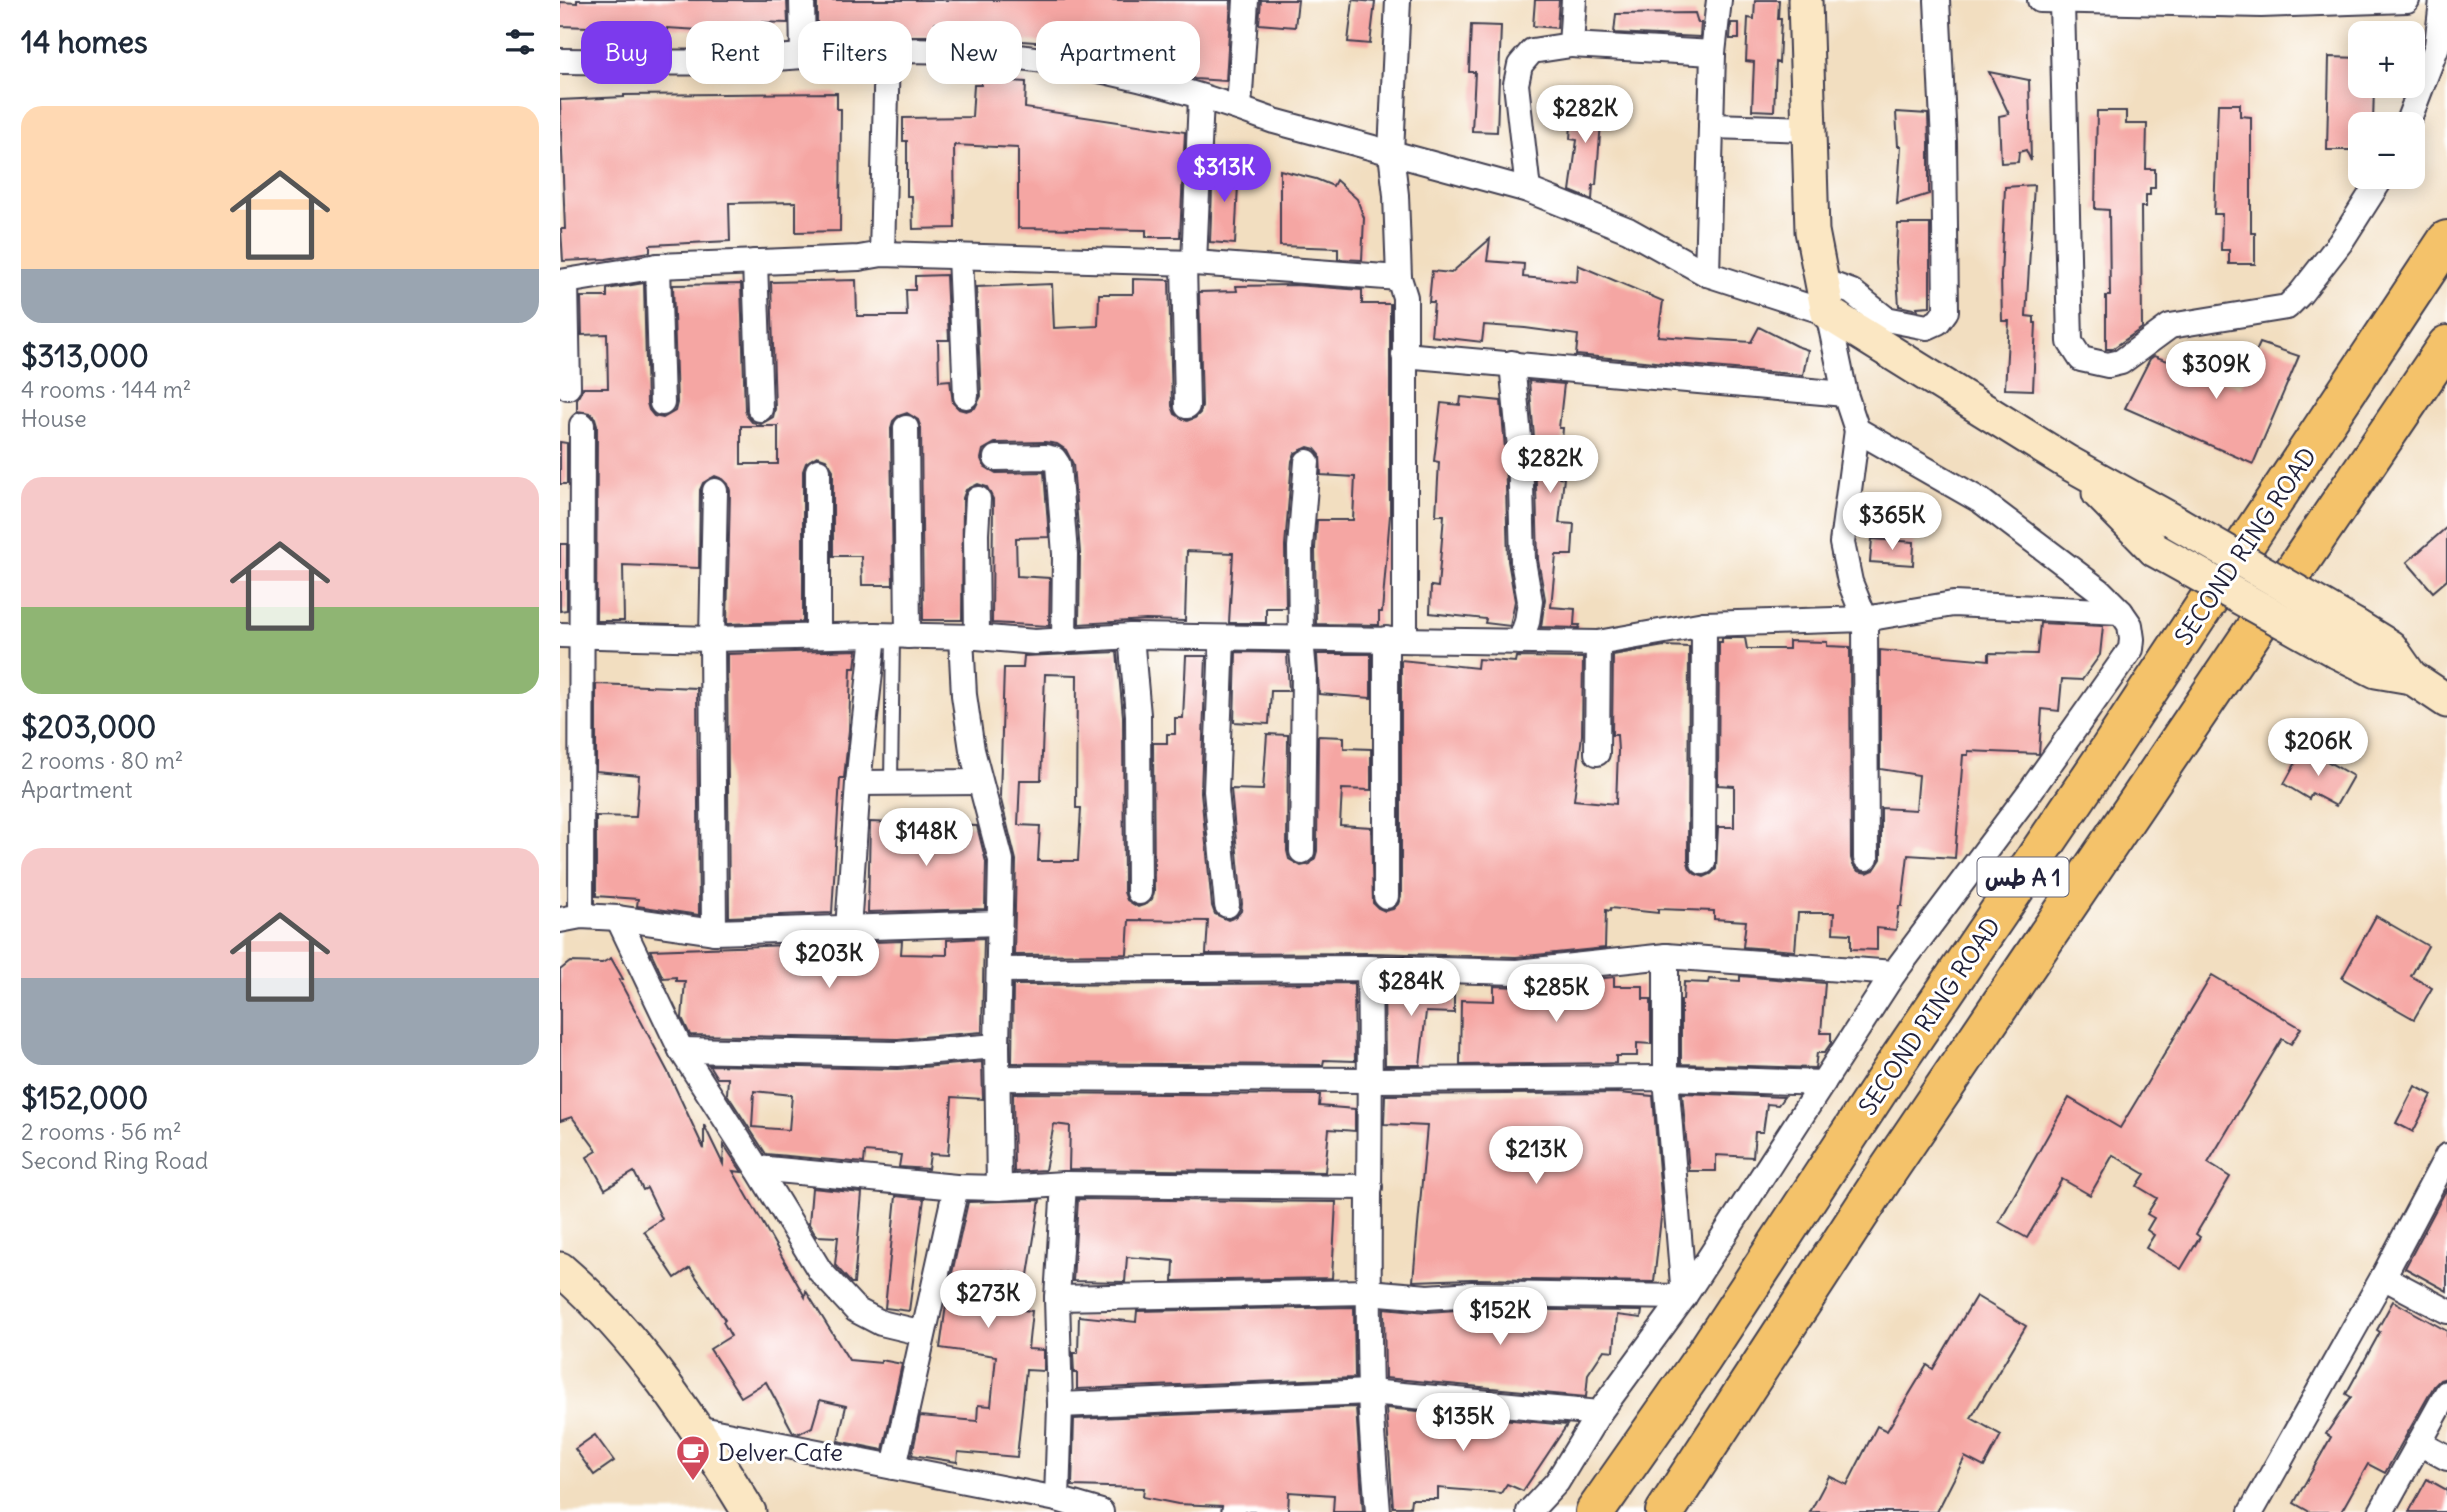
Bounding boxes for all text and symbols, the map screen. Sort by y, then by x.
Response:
chip: Buy [581,21,672,84]
chip: Rent [686,21,784,84]
chip: Filters [798,21,912,84]
chip: New [926,21,1022,84]
chip: Apartment [1036,21,1200,84]
map controls [2348,21,2425,189]
button: + [2348,21,2425,98]
text: 14 homes [21,23,148,61]
icon: filters [501,23,539,61]
pin: $282K [1536,86,1634,145]
text: $282K [1552,93,1618,122]
button: − [2348,112,2425,189]
pin: $313K [1175,144,1273,204]
icon: home [217,152,343,278]
text: $313K [1193,152,1255,181]
text: $313,000 [21,337,149,375]
pin: $309K [2167,342,2265,401]
text: $309K [2182,349,2250,378]
text: 4 rooms · 144 m² [21,375,191,404]
text: House [21,404,87,433]
pin: $282K [1501,435,1599,495]
street label: SECOND RING ROAD [2168,442,2322,650]
text: $282K [1517,443,1583,472]
pin: $365K [1843,492,1941,552]
text: $365K [1859,500,1925,529]
icon: home [217,523,343,649]
text: $203,000 [21,708,156,746]
pin: $206K [2269,718,2367,778]
text: $206K [2284,726,2352,755]
text: 2 rooms · 80 m² [21,746,183,775]
text: Apartment [21,775,133,804]
pin: $148K [877,808,975,868]
text: $148K [895,816,957,845]
road number: طس A 1 [1978,858,2068,897]
icon: home [217,894,343,1020]
street label: SECOND RING ROAD [1852,912,2006,1120]
pin: $203K [780,930,878,990]
text: $203K [795,938,863,967]
pin: $284K [1362,958,1460,1018]
pin: $285K [1507,964,1605,1024]
text: $284K [1378,966,1444,995]
text: $285K [1523,972,1589,1001]
text: $152,000 [21,1079,148,1117]
text: 2 rooms · 56 m² [21,1117,182,1146]
pin: $213K [1487,1126,1585,1186]
text: $213K [1505,1134,1567,1163]
text: Second Ring Road [21,1146,208,1175]
pin: $273K [939,1270,1037,1330]
text: $273K [956,1278,1020,1307]
pin: $152K [1451,1288,1549,1347]
text: $152K [1469,1295,1531,1324]
pin: $135K [1414,1394,1512,1453]
text: $135K [1432,1401,1494,1430]
cafe icon: Delver Cafe [674,1433,712,1482]
place label: Delver Cafe [718,1437,843,1467]

